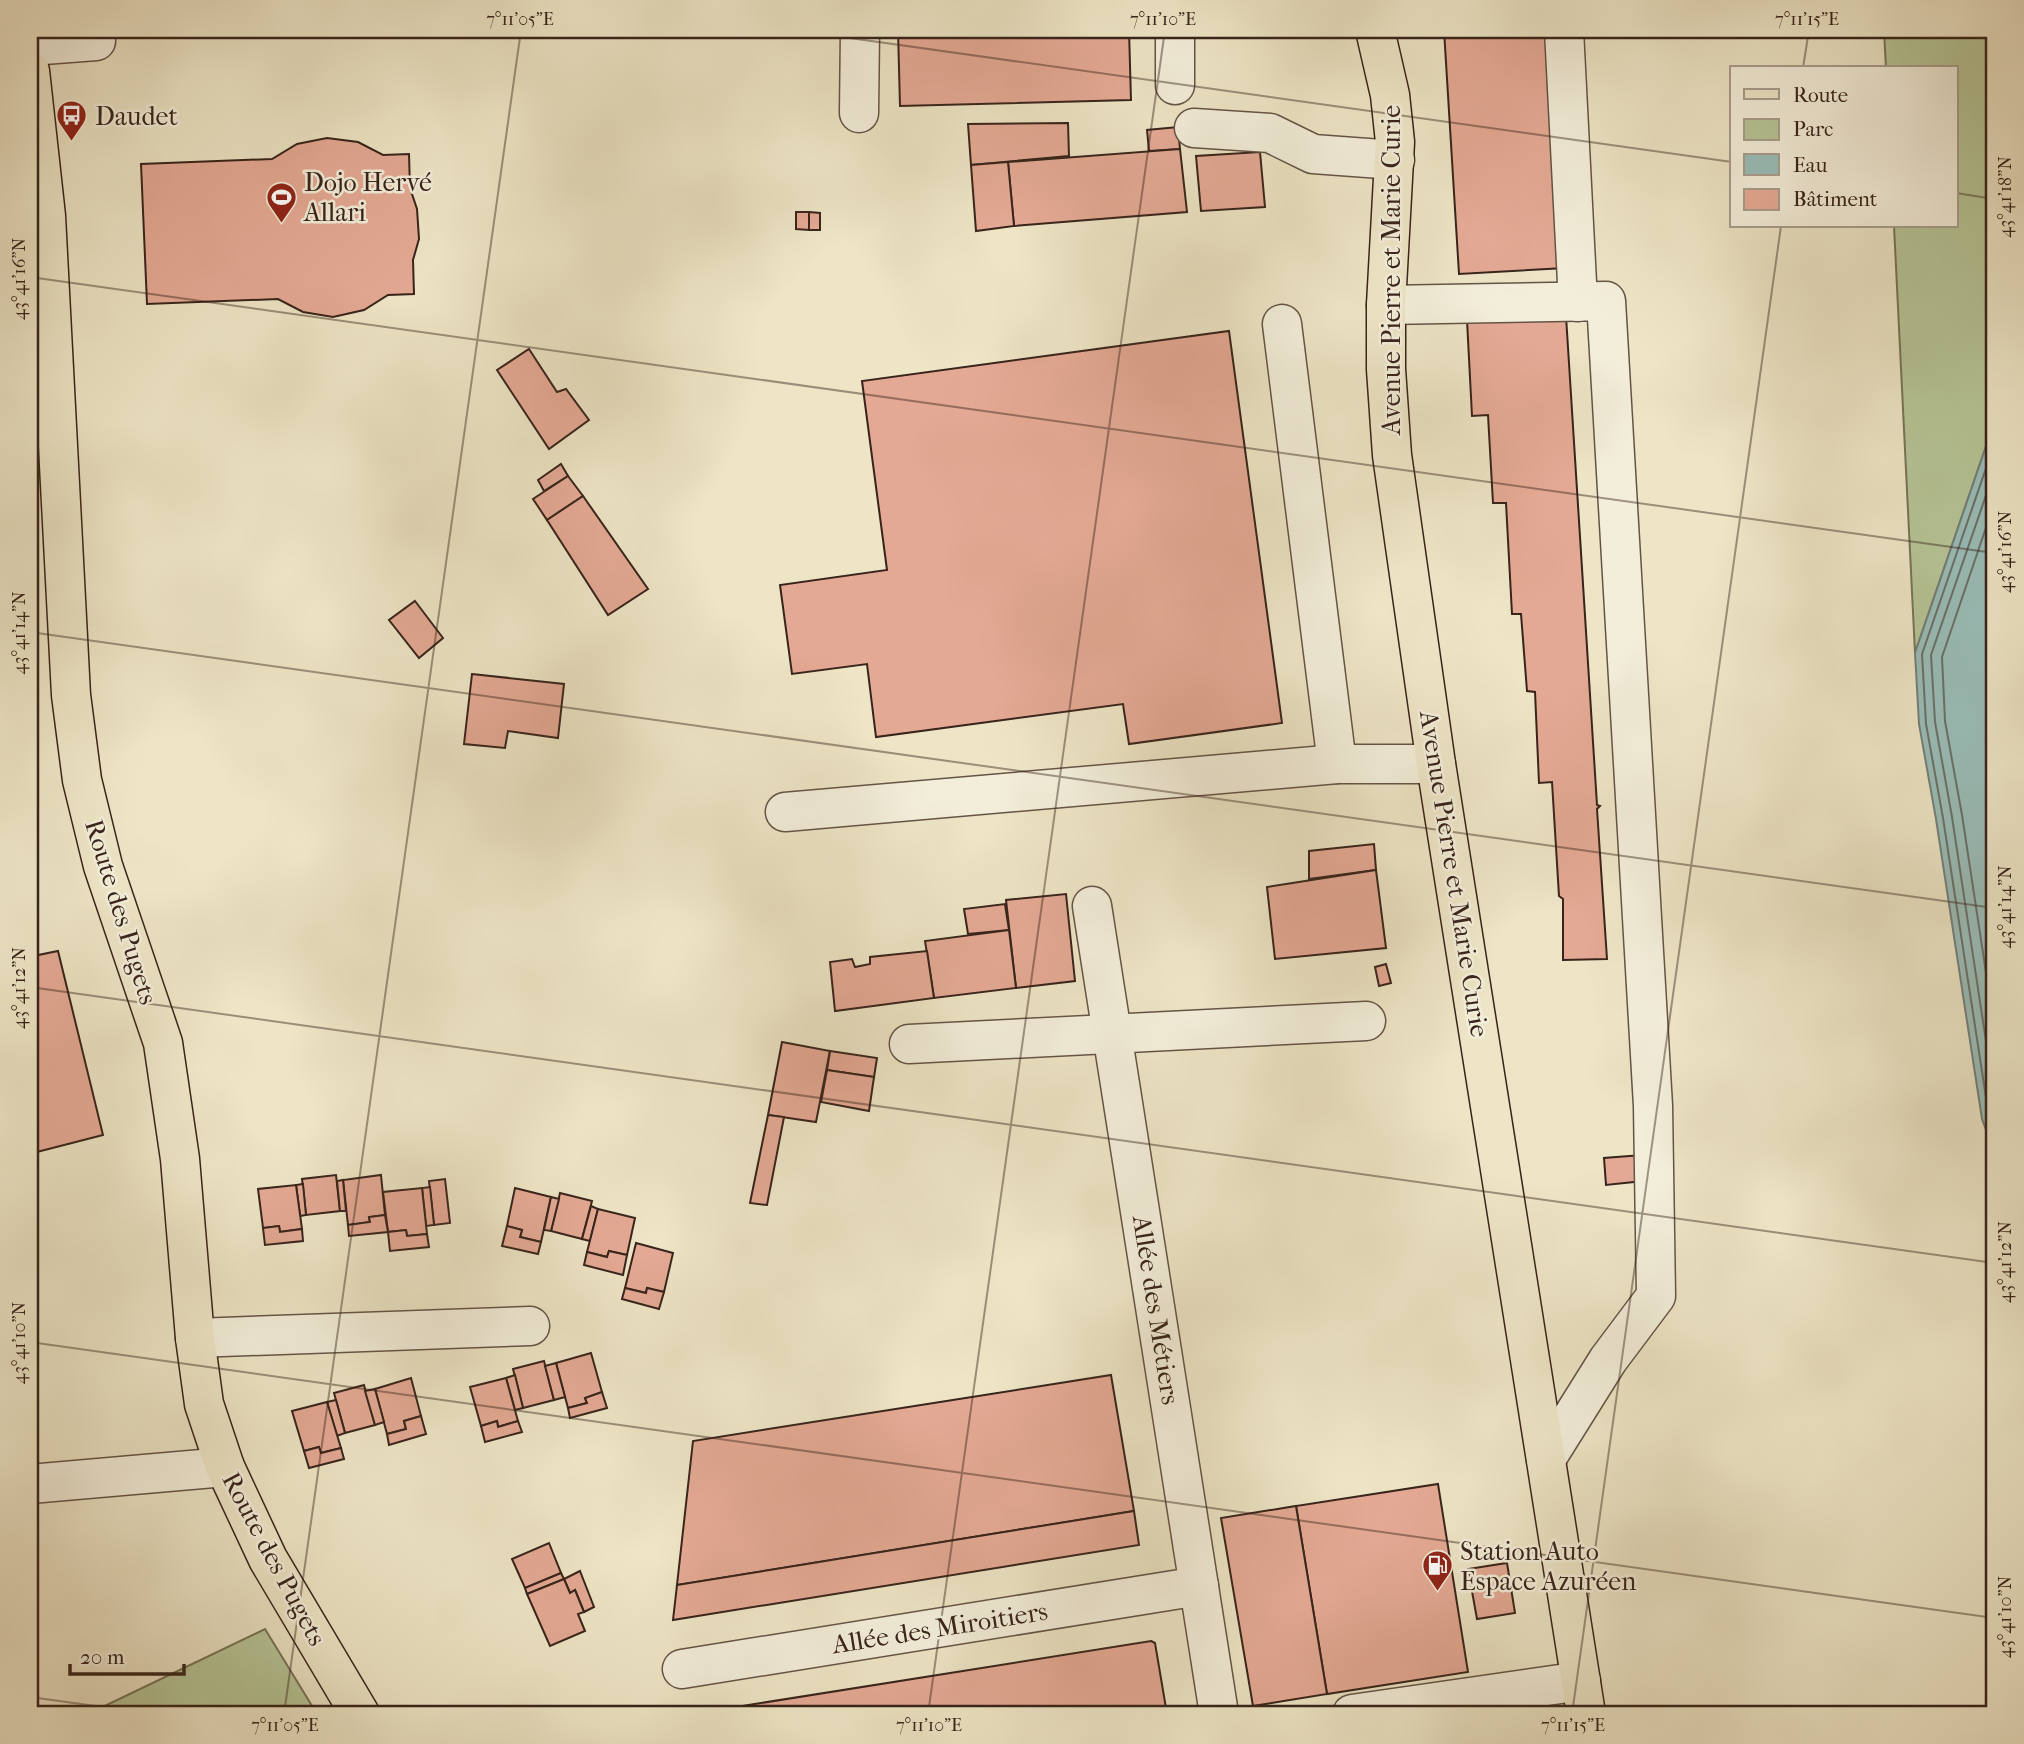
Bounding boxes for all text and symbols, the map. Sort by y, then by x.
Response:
text: 7°11'05"E [486,9,554,30]
text: 7°11'10"E [1130,9,1196,30]
text: 7°11'15"E [1775,9,1839,30]
legend [1730,66,1958,228]
text: Route [1793,83,1848,107]
bus stop icon: Daudet [55,99,89,143]
place label: Daudet [95,101,178,132]
street label: Avenue Pierre et Marie Curie [1376,105,1407,436]
text: Parc [1793,117,1833,141]
text: Eau [1793,153,1827,177]
text: 43°41'18"N [1995,156,2016,238]
place label: Dojo Hervé Allari [303,167,432,228]
sports icon: Dojo Hervé Allari [264,180,298,224]
text: Bâtiment [1793,187,1878,211]
text: 43°41'16"N [9,238,30,320]
text: 43°41'16"N [1995,511,2016,593]
text: 43°41'14"N [9,591,30,675]
street label: Avenue Pierre et Marie Curie [1413,708,1495,1040]
street label: Route des Pugets [78,816,164,1008]
text: 43°41'14"N [1995,865,2016,949]
text: 43°41'12"N [9,947,30,1029]
street label: Allée des Métiers [1126,1212,1186,1407]
text: 43°41'12"N [1995,1221,2016,1303]
text: 43°41'10"N [9,1301,30,1384]
street label: Route des Pugets [215,1467,333,1651]
place label: Station Auto Espace Azuréen [1460,1536,1636,1597]
fuel station icon: Station Auto Espace Azuréen [1420,1549,1454,1593]
text: 43°41'10"N [1995,1575,2016,1658]
street label: Allée des Miroitiers [829,1596,1050,1660]
scale bar [70,1632,184,1676]
text: 20 m [80,1645,125,1669]
text: 7°11'05"E [251,1715,319,1736]
text: 7°11'10"E [896,1715,962,1736]
text: 7°11'15"E [1541,1715,1605,1736]

